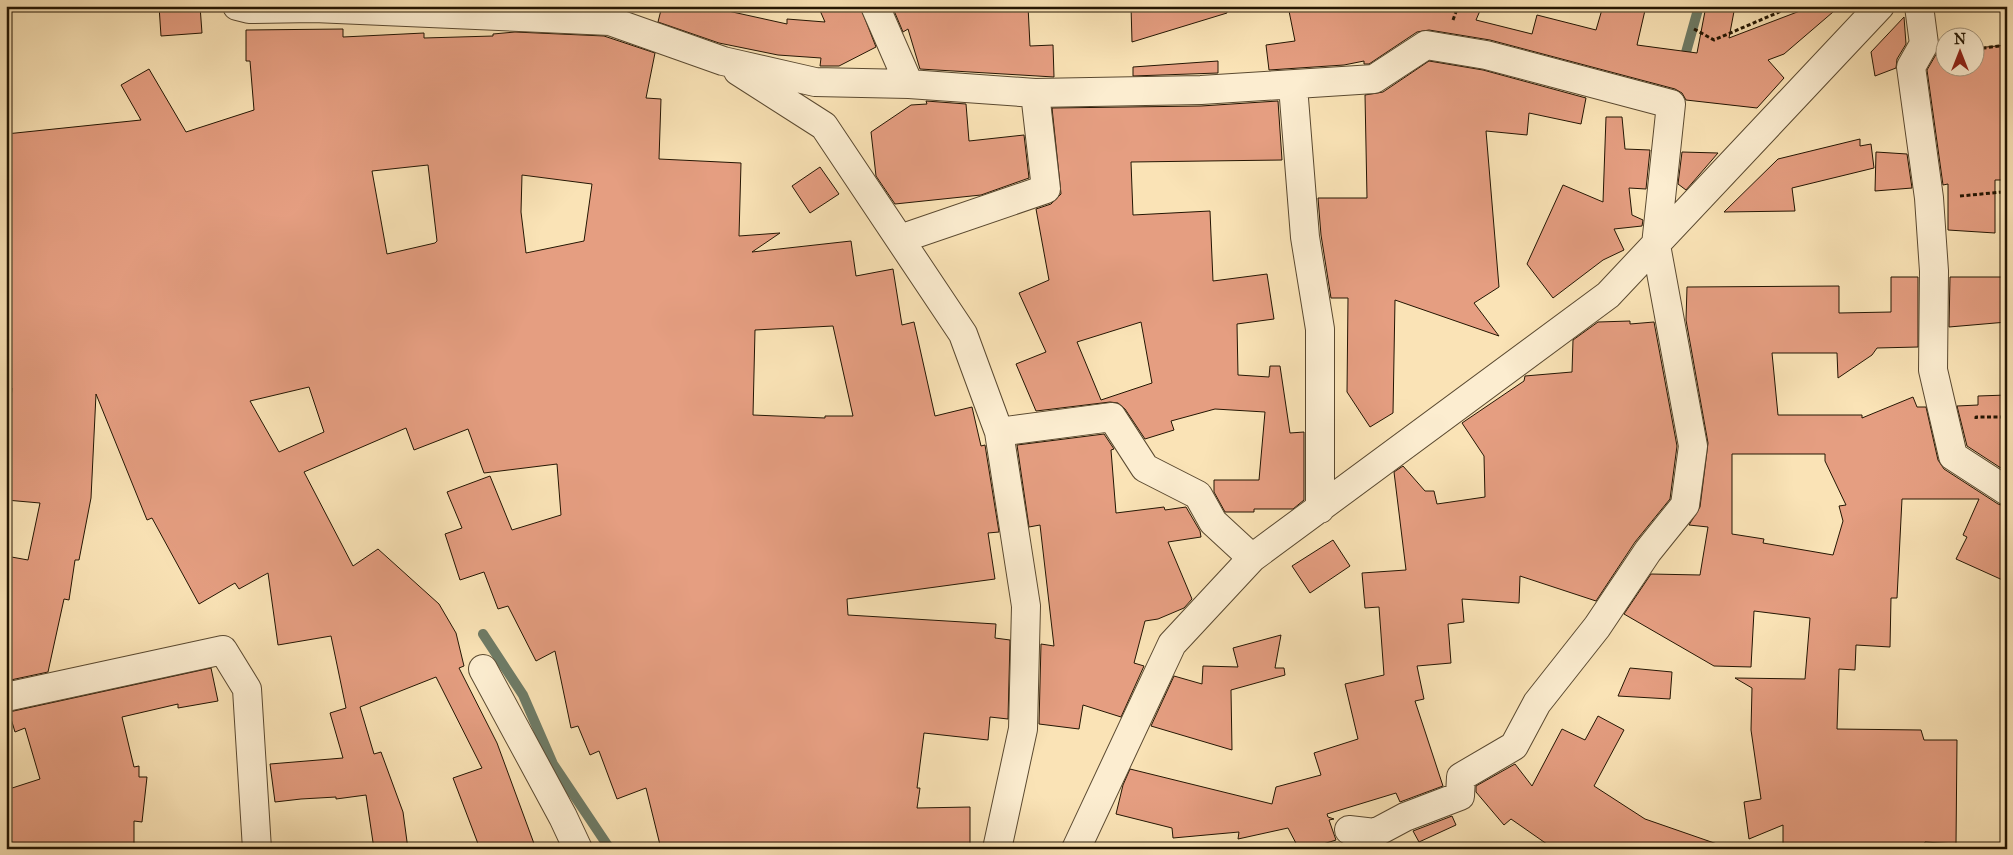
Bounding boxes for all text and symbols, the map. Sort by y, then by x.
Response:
north arrow [1936,28,1986,78]
text: N [1954,31,1966,48]

